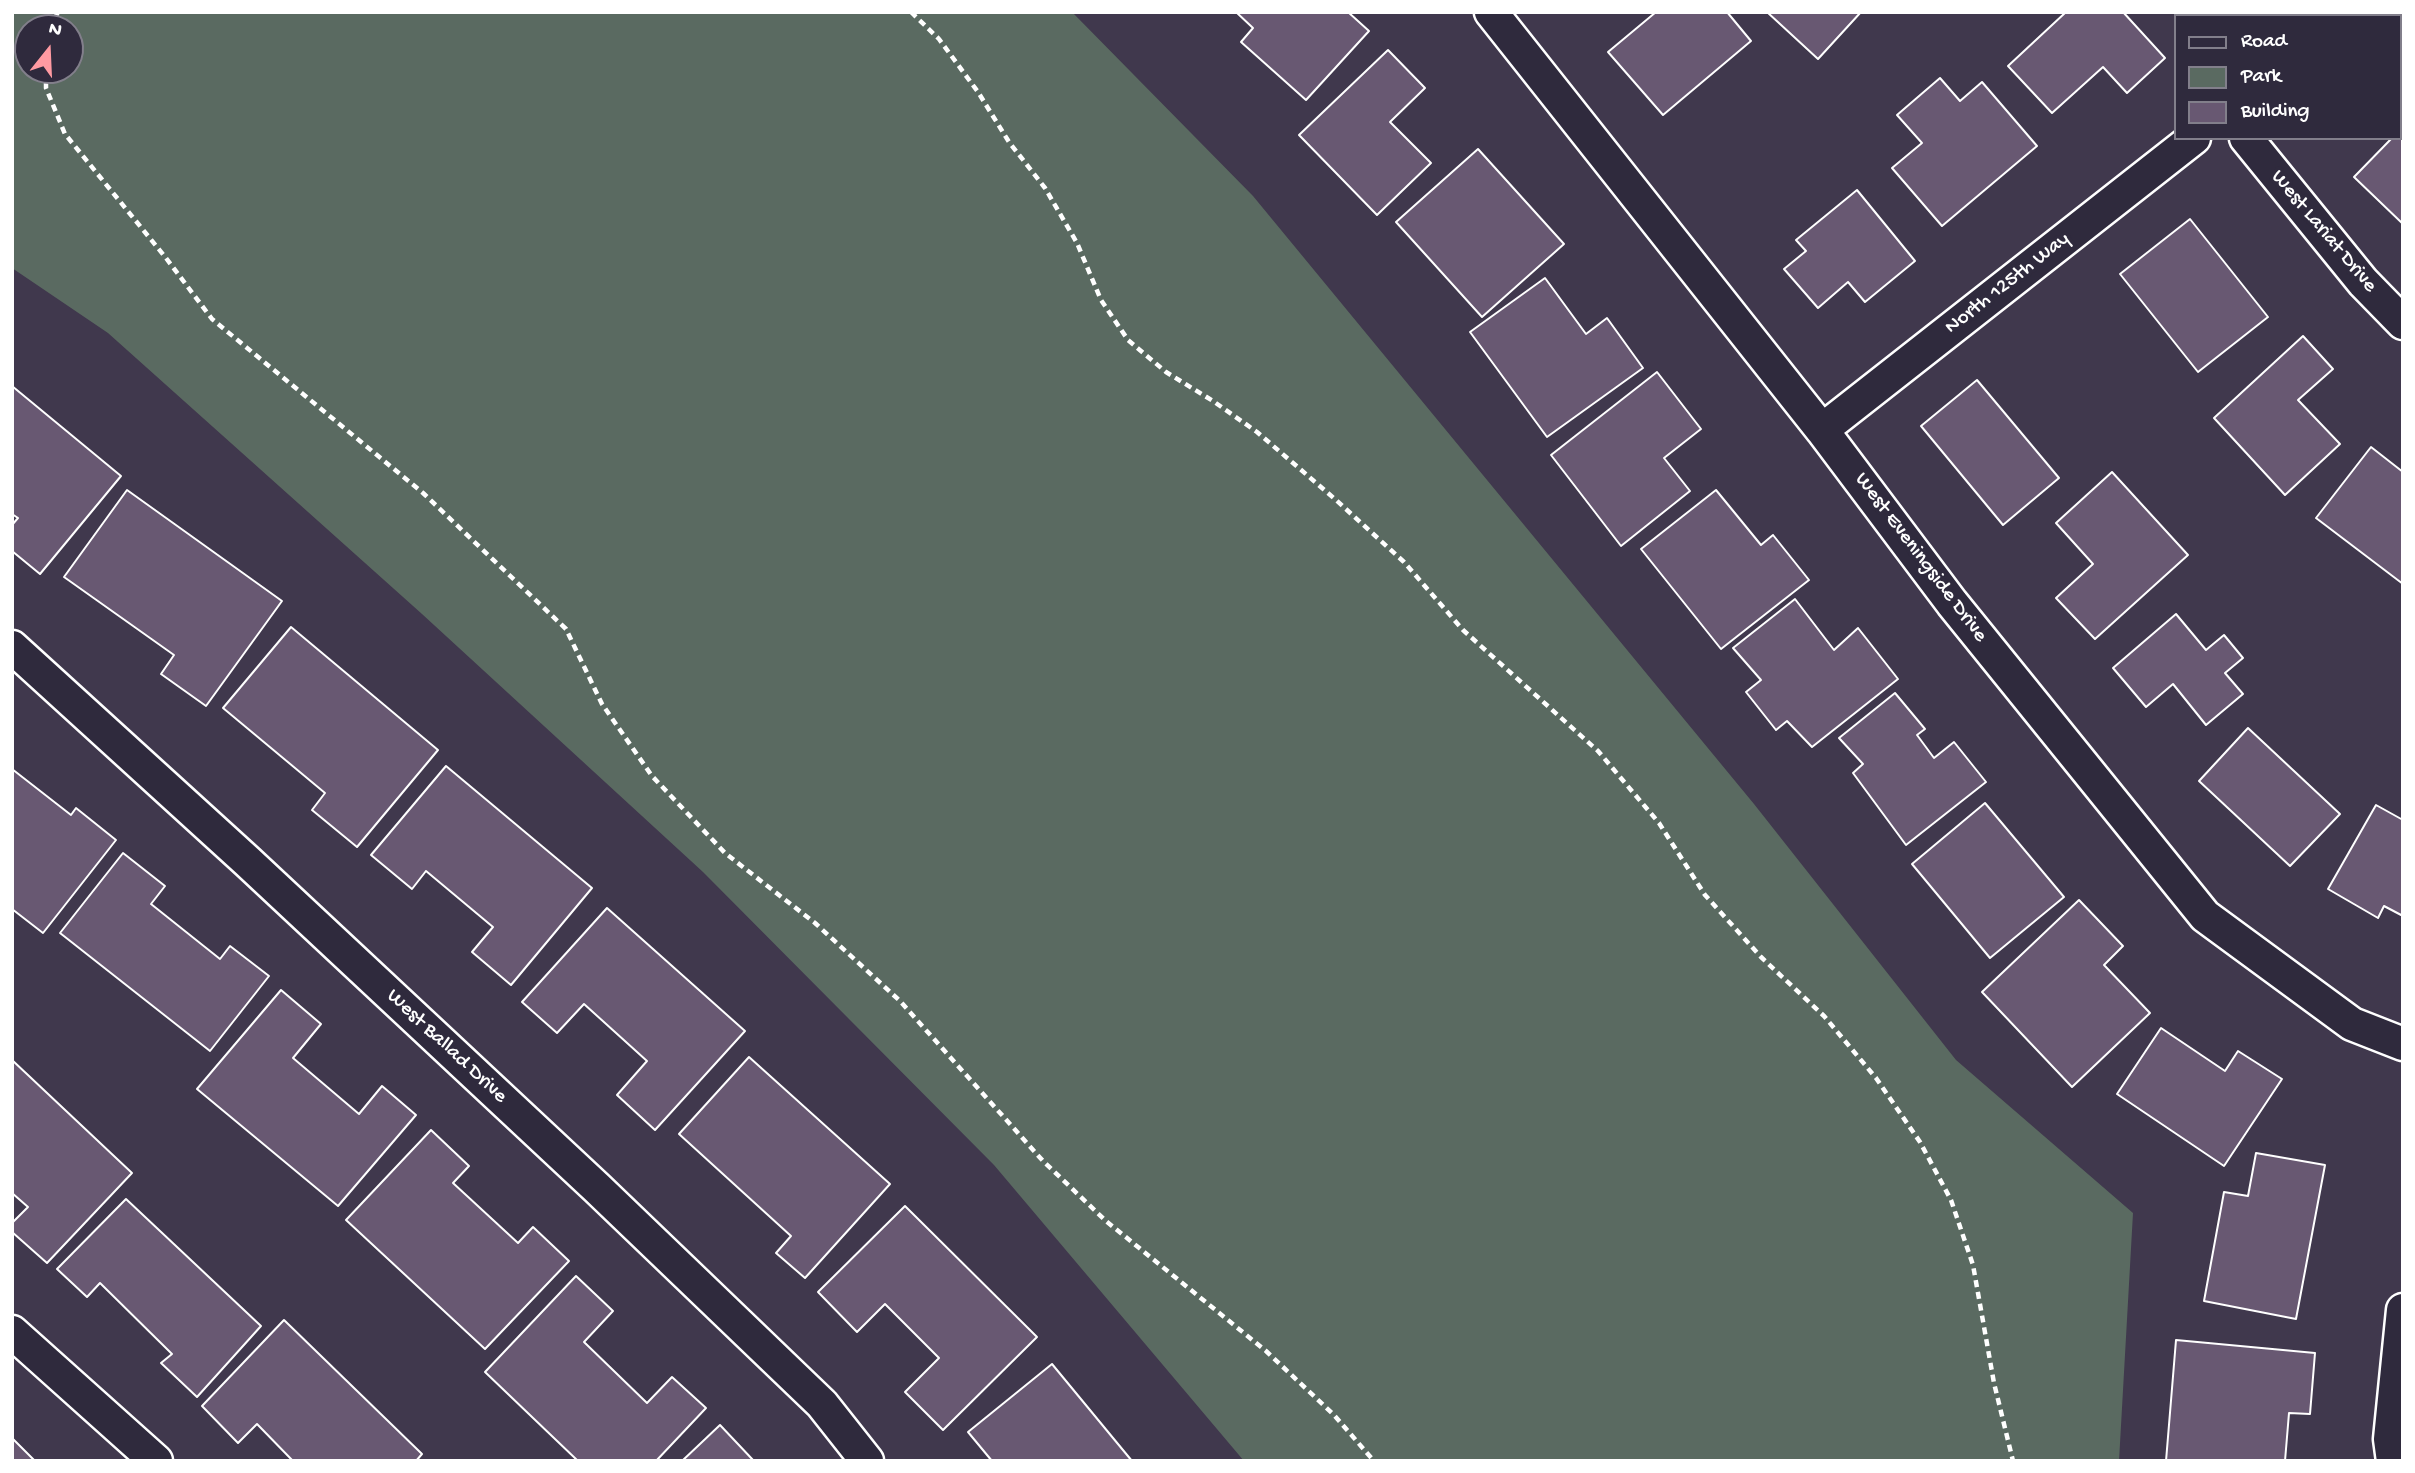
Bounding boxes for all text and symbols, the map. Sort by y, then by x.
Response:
north arrow [14,14,84,84]
legend [2174,14,2401,140]
text: N [46,18,64,43]
text: Road [2241,30,2287,55]
text: Park [2241,65,2281,90]
text: Building [2241,100,2310,125]
street label: West Lariat Drive [2264,166,2382,298]
street label: North 125th Way [1941,227,2075,341]
street label: West Eveningside Drive [1848,468,1992,648]
street label: West Ballad Drive [380,984,512,1110]

